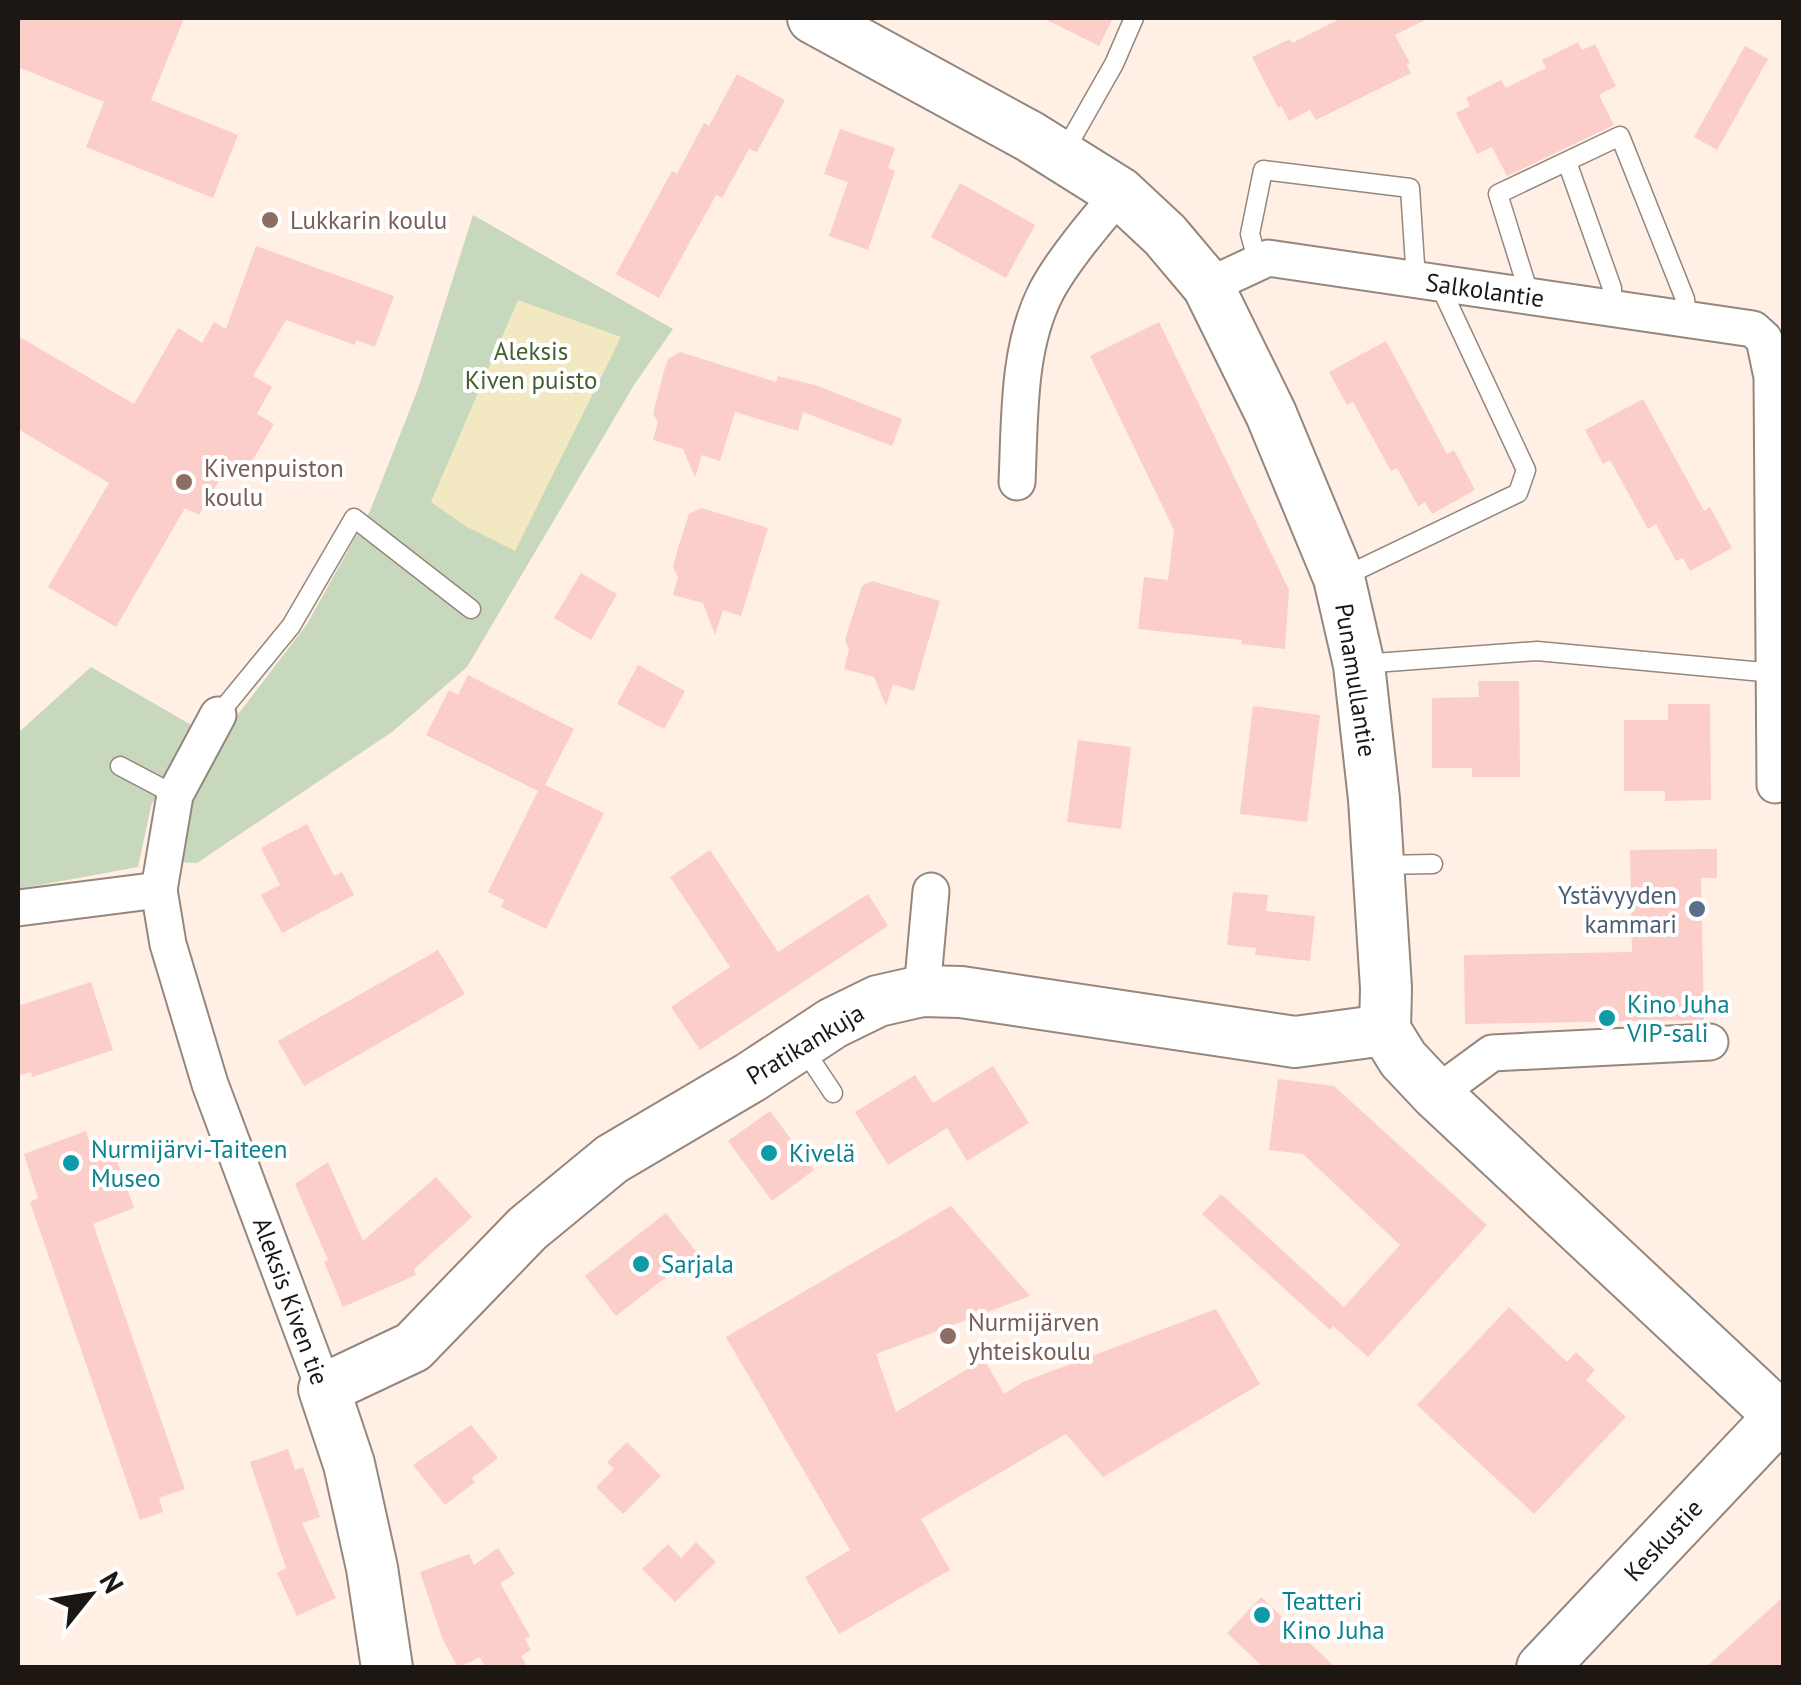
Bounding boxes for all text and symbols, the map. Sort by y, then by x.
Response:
place label: Lukkarin koulu [290,204,447,236]
marker: Lukkarin koulu [259,209,281,231]
street label: Salkolantie [1424,266,1546,314]
park label: Aleksis Kiven puisto [465,335,597,396]
place label: Kivenpuiston koulu [204,452,344,513]
marker: Kivenpuiston koulu [173,471,195,493]
street label: Punamullantie [1328,601,1384,759]
place label: Ystävyyden kammari [1558,879,1677,940]
marker: Ystävyyden kammari [1686,898,1708,920]
place label: Kino Juha VIP-sali [1626,988,1730,1049]
street label: Pratikankuja [740,996,870,1092]
marker: Kino Juha VIP-sali [1596,1007,1618,1029]
place label: Nurmijärvi-Taiteen Museo [91,1133,287,1194]
place label: Kivelä [789,1137,855,1169]
marker: Kivelä [758,1142,780,1164]
marker: Nurmijärvi-Taiteen Museo [60,1152,82,1174]
street label: Aleksis Kiven tie [246,1213,336,1389]
place label: Sarjala [661,1248,734,1280]
marker: Sarjala [630,1253,652,1275]
place label: Nurmijärven yhteiskoulu [968,1306,1100,1367]
marker: Nurmijärven yhteiskoulu [937,1325,959,1347]
street label: Keskustie [1617,1492,1709,1588]
north arrow [40,1545,140,1645]
text: N [91,1565,133,1599]
place label: Teatteri Kino Juha [1282,1585,1385,1646]
marker: Teatteri Kino Juha [1251,1604,1273,1626]

